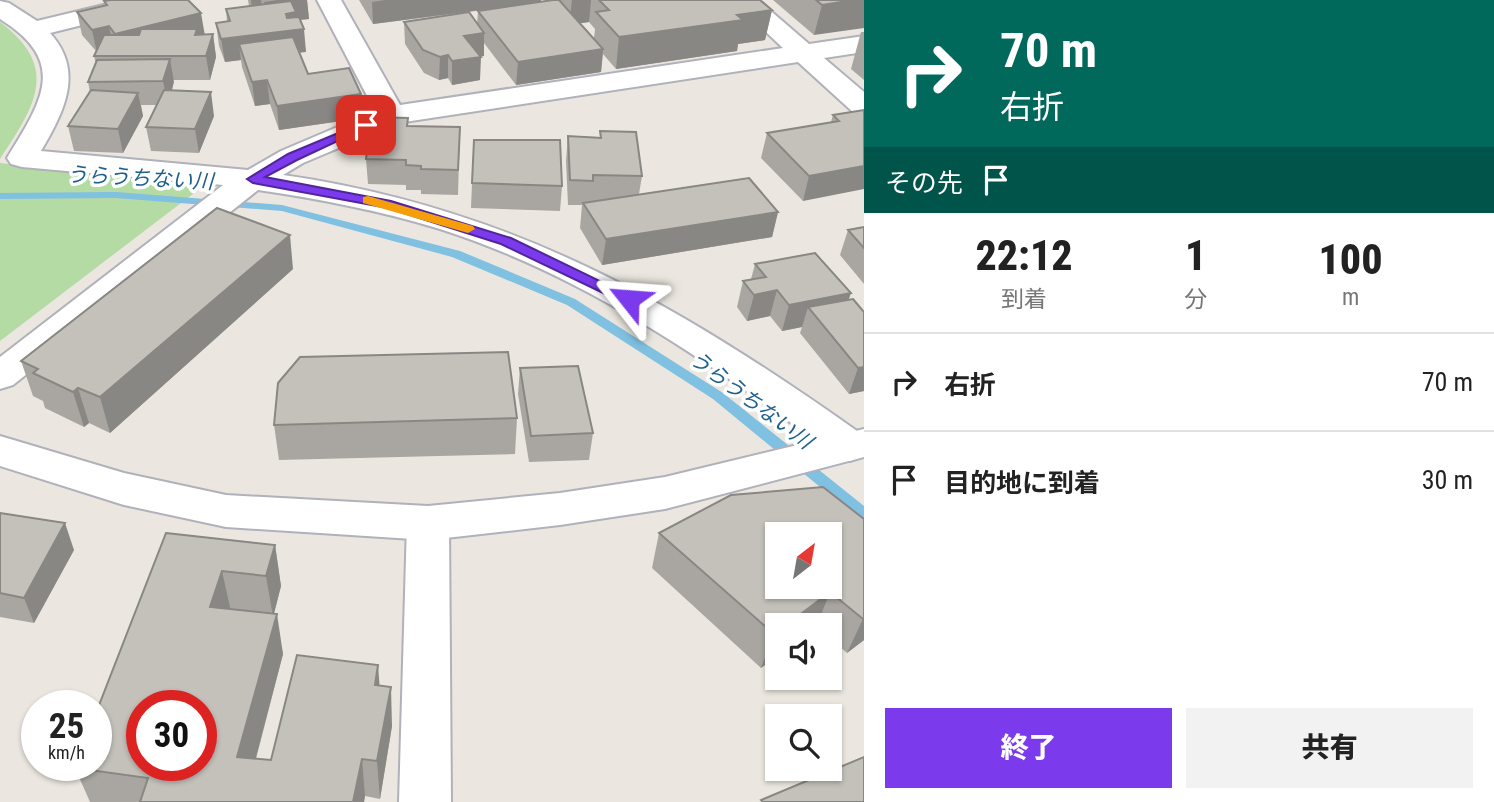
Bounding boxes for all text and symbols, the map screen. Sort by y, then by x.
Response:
text: 70 m [1000,22,1097,79]
icon: right [885,28,976,119]
text: 右折 [1000,88,1064,126]
pin [336,95,396,155]
icon: arrive [347,106,385,144]
icon: arrive [977,161,1015,199]
water label: うらうちない川 [66,162,216,194]
text: その先 [885,168,963,198]
text: 22:12 [975,231,1073,280]
text: 1 [1185,231,1206,280]
text: 100 [1319,235,1383,284]
position arrow [592,262,666,336]
text: m [1342,284,1359,311]
text: 到着 [1001,286,1047,313]
text: 分 [1184,286,1207,313]
water label: うらうちない川 [685,346,819,455]
icon: right [885,363,923,401]
text: 70 m [1422,367,1473,397]
text: 右折 [944,370,996,400]
icon: arrive [885,461,923,499]
text: 30 m [1422,465,1473,495]
text: 目的地に到着 [944,468,1100,498]
north arrow [765,522,842,598]
map controls [765,522,842,781]
button: sound [765,613,842,690]
speed limit sign: 30 [126,690,217,781]
button: search [765,704,842,781]
text: 25 [49,706,84,747]
button: 終了 [885,708,1172,788]
button: 共有 [1186,708,1473,788]
text: km/h [48,742,85,763]

